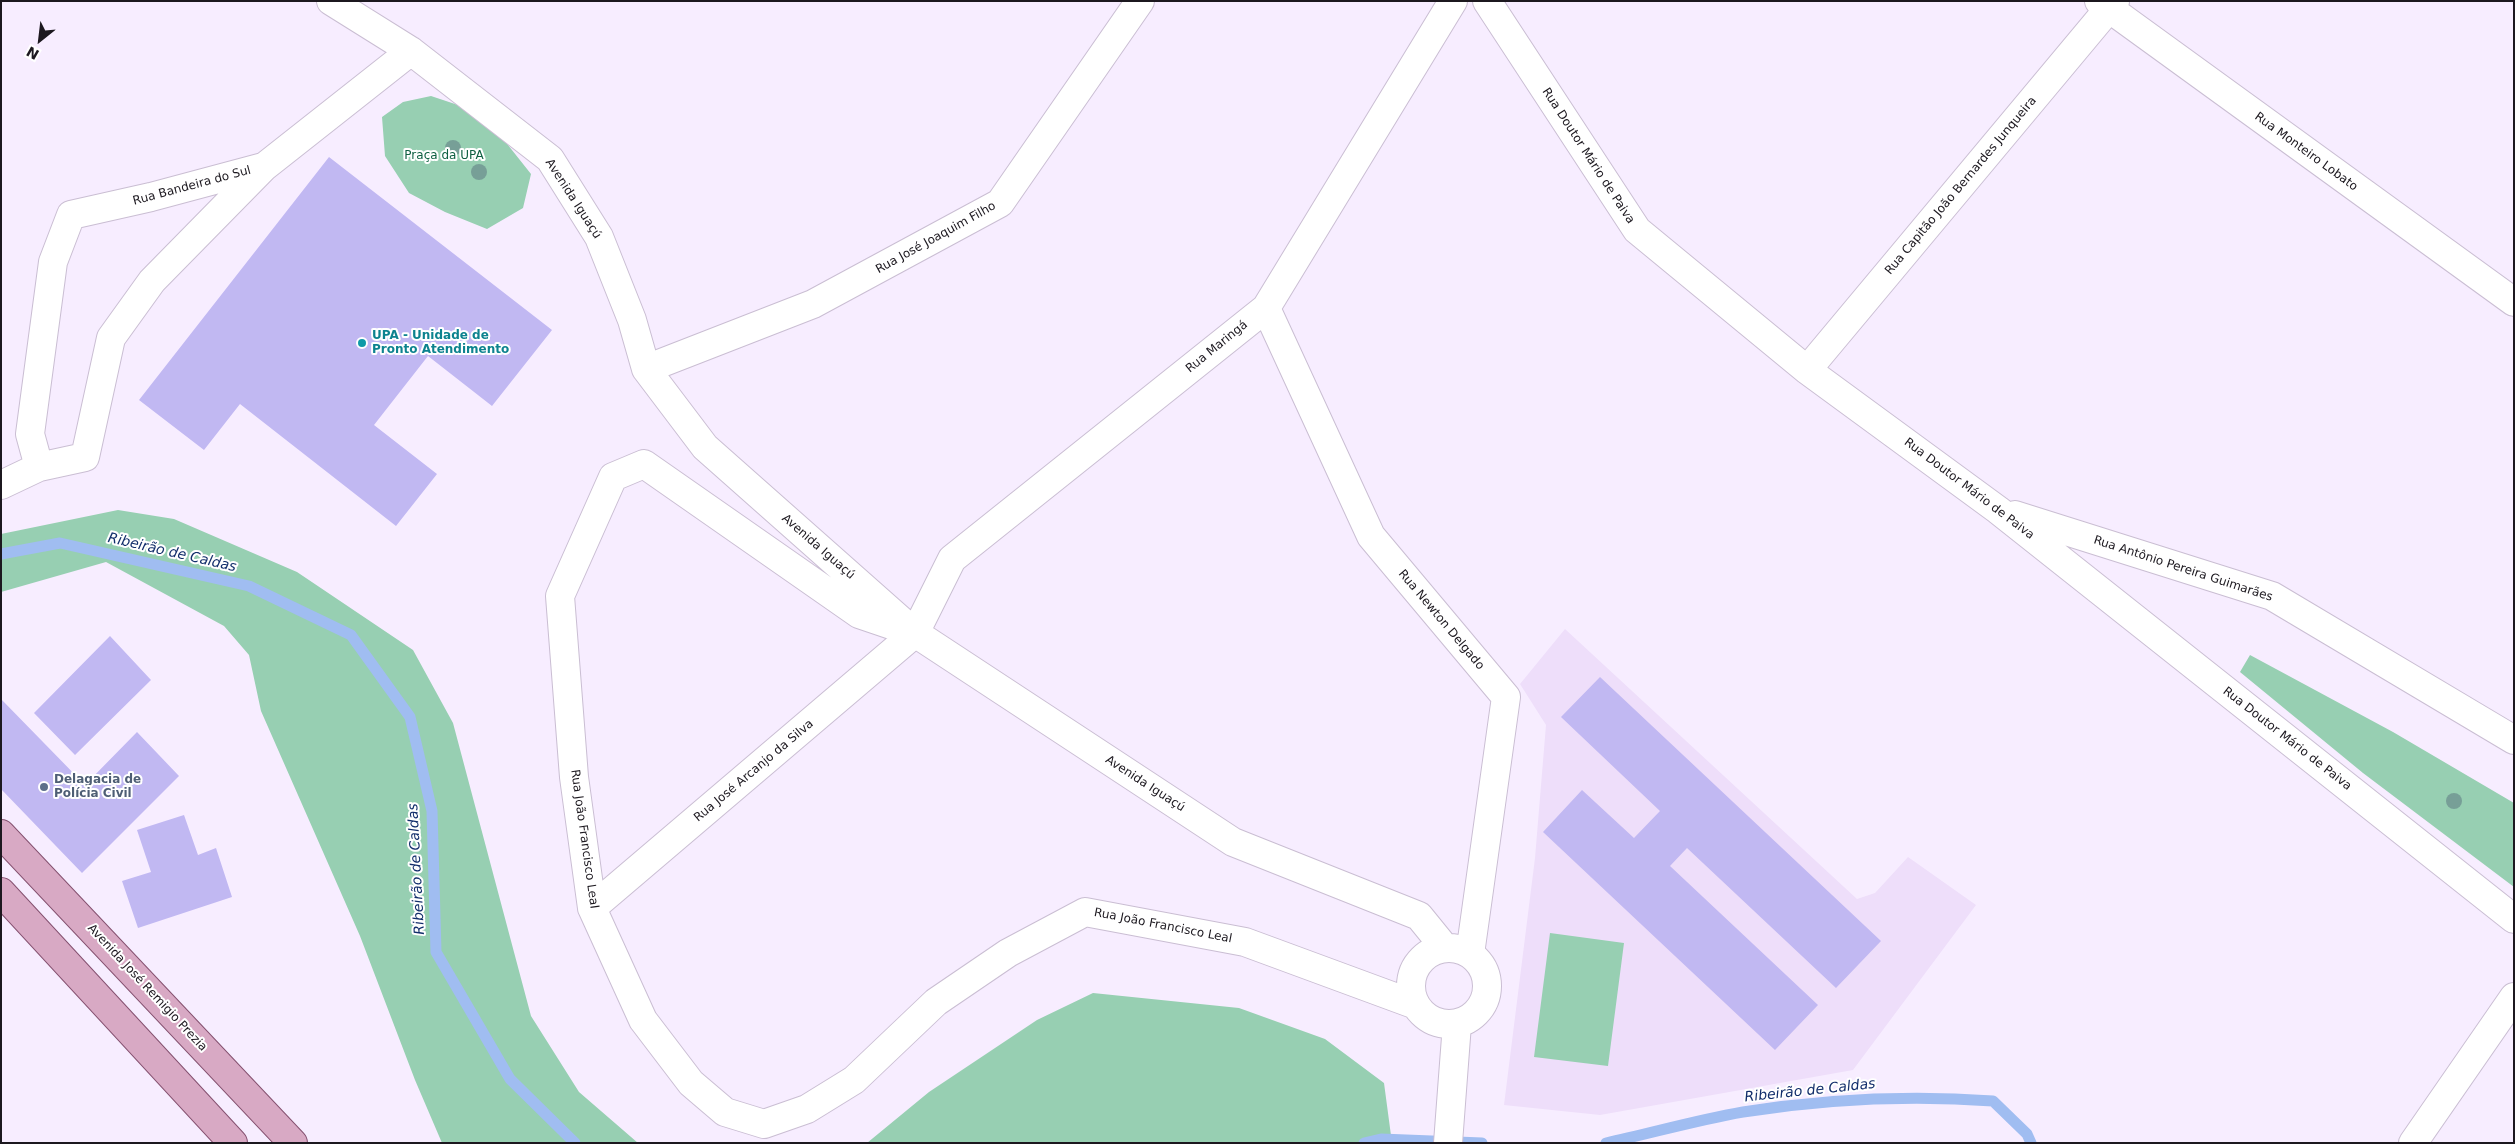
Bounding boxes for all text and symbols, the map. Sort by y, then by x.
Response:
north arrow [15,15,65,65]
text: N [24,43,42,63]
street label: Rua Doutor Mário de Paiva [1539,85,1637,227]
street label: Rua Capitão João Bernardes Junqueira [1882,94,2040,278]
street label: Rua Monteiro Lobato [2252,110,2360,194]
park label: Praça da UPA [404,149,484,163]
street label: Avenida Iguaçú [542,156,604,242]
street label: Rua Bandeira do Sul [131,163,253,209]
street label: Rua José Joaquim Filho [874,199,998,277]
street label: Rua Maringá [1183,318,1251,376]
place label: UPA - Unidade de Pronto Atendimento [372,329,509,357]
marker: UPA - Unidade de Pronto Atendimento [356,337,368,349]
street label: Rua Doutor Mário de Paiva [1901,435,2037,543]
street label: Avenida Iguaçú [779,511,857,583]
water label: Ribeirão de Caldas [106,530,238,576]
street label: Rua Antônio Pereira Guimarães [2092,533,2274,605]
street label: Rua Newton Delgado [1395,567,1487,673]
street label: Rua Doutor Mário de Paiva [2220,684,2354,794]
street label: Rua José Arcanjo da Silva [691,717,817,825]
street label: Avenida Iguaçú [1102,753,1188,815]
street label: Rua João Francisco Leal [567,768,601,910]
place label: Delagacia de Polícia Civil [54,773,141,801]
marker: Delagacia de Polícia Civil [38,781,50,793]
water label: Ribeirão de Caldas [405,803,429,935]
street label: Rua João Francisco Leal [1093,906,1233,946]
street label: Avenida José Remigio Prezia [84,922,210,1054]
water label: Ribeirão de Caldas [1744,1076,1876,1106]

